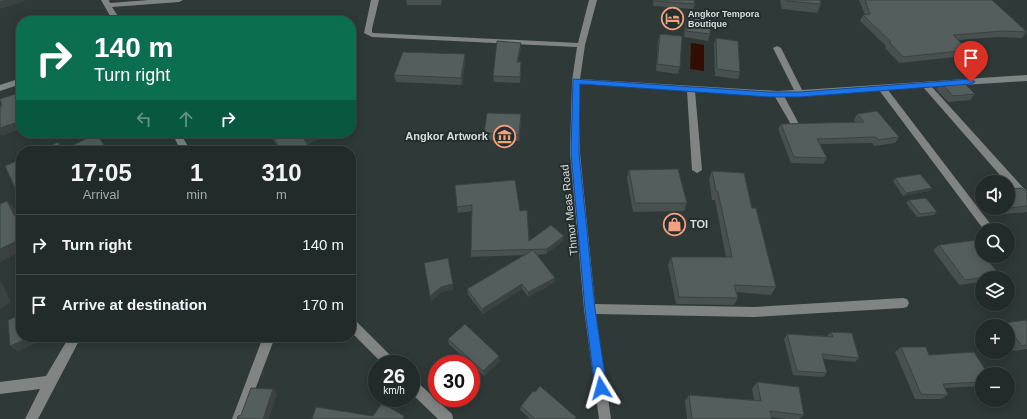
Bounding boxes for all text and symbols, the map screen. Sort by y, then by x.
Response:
hotel icon: Angkor Tempora Boutique [660,6,686,32]
place label: Angkor Tempora Boutique [688,9,760,29]
icon: right [28,32,80,84]
text: 140 m [94,32,173,63]
pin [954,41,988,82]
icon: arrive [960,47,982,69]
text: Turn right [94,65,170,85]
icon: left [133,108,155,130]
icon: ahead [175,108,197,130]
icon: right [217,108,239,130]
museum icon: Angkor Artwork [491,123,517,149]
place label: Angkor Artwork [405,130,489,142]
text: 17:05 [70,159,132,186]
text: 1 [190,159,203,186]
text: 310 [262,159,302,186]
street label: Thmor Meas Road [558,164,580,256]
map controls [975,175,1015,407]
button: sound [975,175,1015,215]
text: Arrival [83,187,120,202]
text: min [186,187,207,202]
text: m [276,187,287,202]
shop icon: TOI [661,211,687,237]
place label: TOI [690,218,708,230]
button: search [975,223,1015,263]
icon: right [28,234,50,256]
text: Turn right [62,236,132,253]
text: 140 m [302,236,344,253]
button: layers [975,271,1015,311]
icon: arrive [28,294,50,316]
text: Arrive at destination [62,296,207,313]
text: 170 m [302,296,344,313]
button: + [975,319,1015,359]
speed limit sign: 30 [428,355,480,407]
text: 26 [383,365,405,387]
position arrow [580,367,622,409]
button: − [975,367,1015,407]
text: km/h [383,385,405,396]

